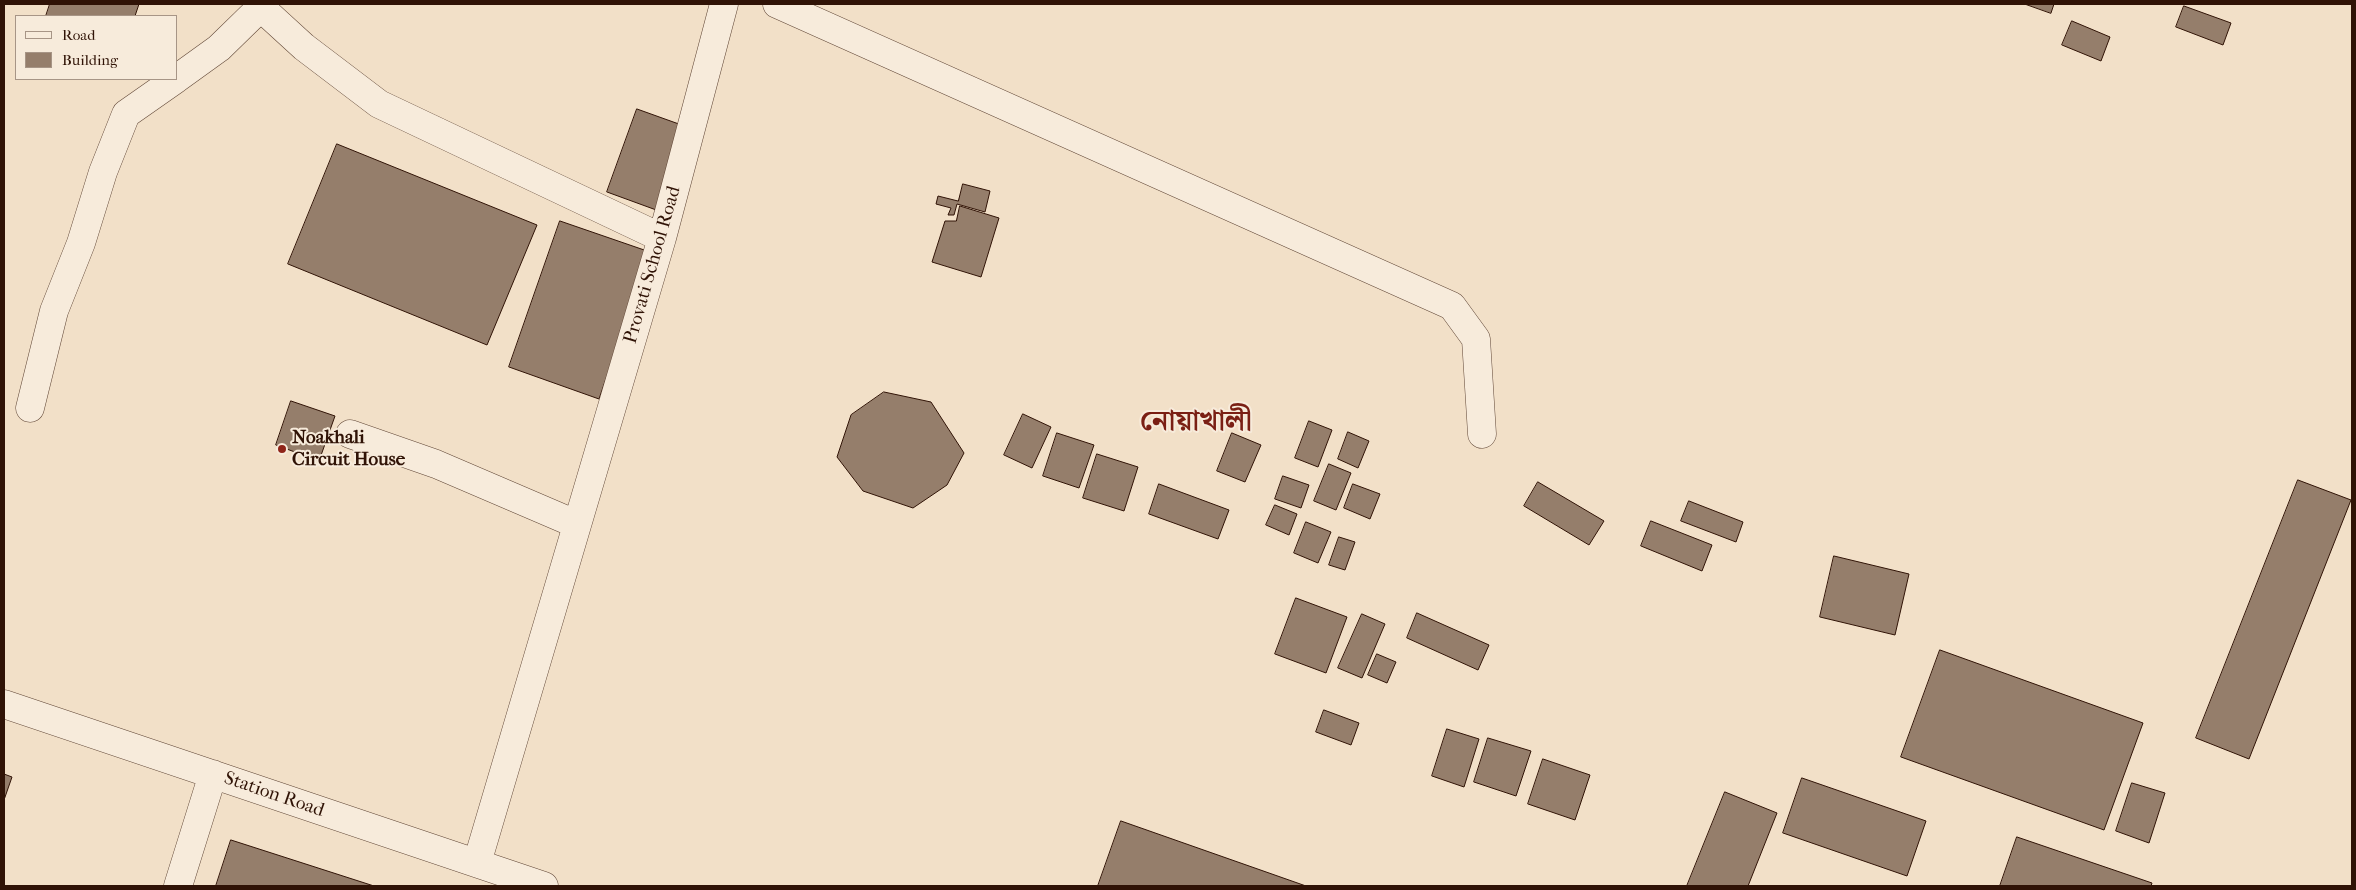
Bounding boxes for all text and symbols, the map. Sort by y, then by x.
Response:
legend [15,15,178,80]
text: Road [62,26,95,44]
text: Building [62,51,118,69]
street label: Provati School Road [620,184,686,346]
district label: নোয়াখালী [1140,406,1252,440]
place label: Noakhali Circuit House [292,427,405,471]
marker: Noakhali Circuit House [276,443,288,455]
street label: Station Road [221,767,327,823]

